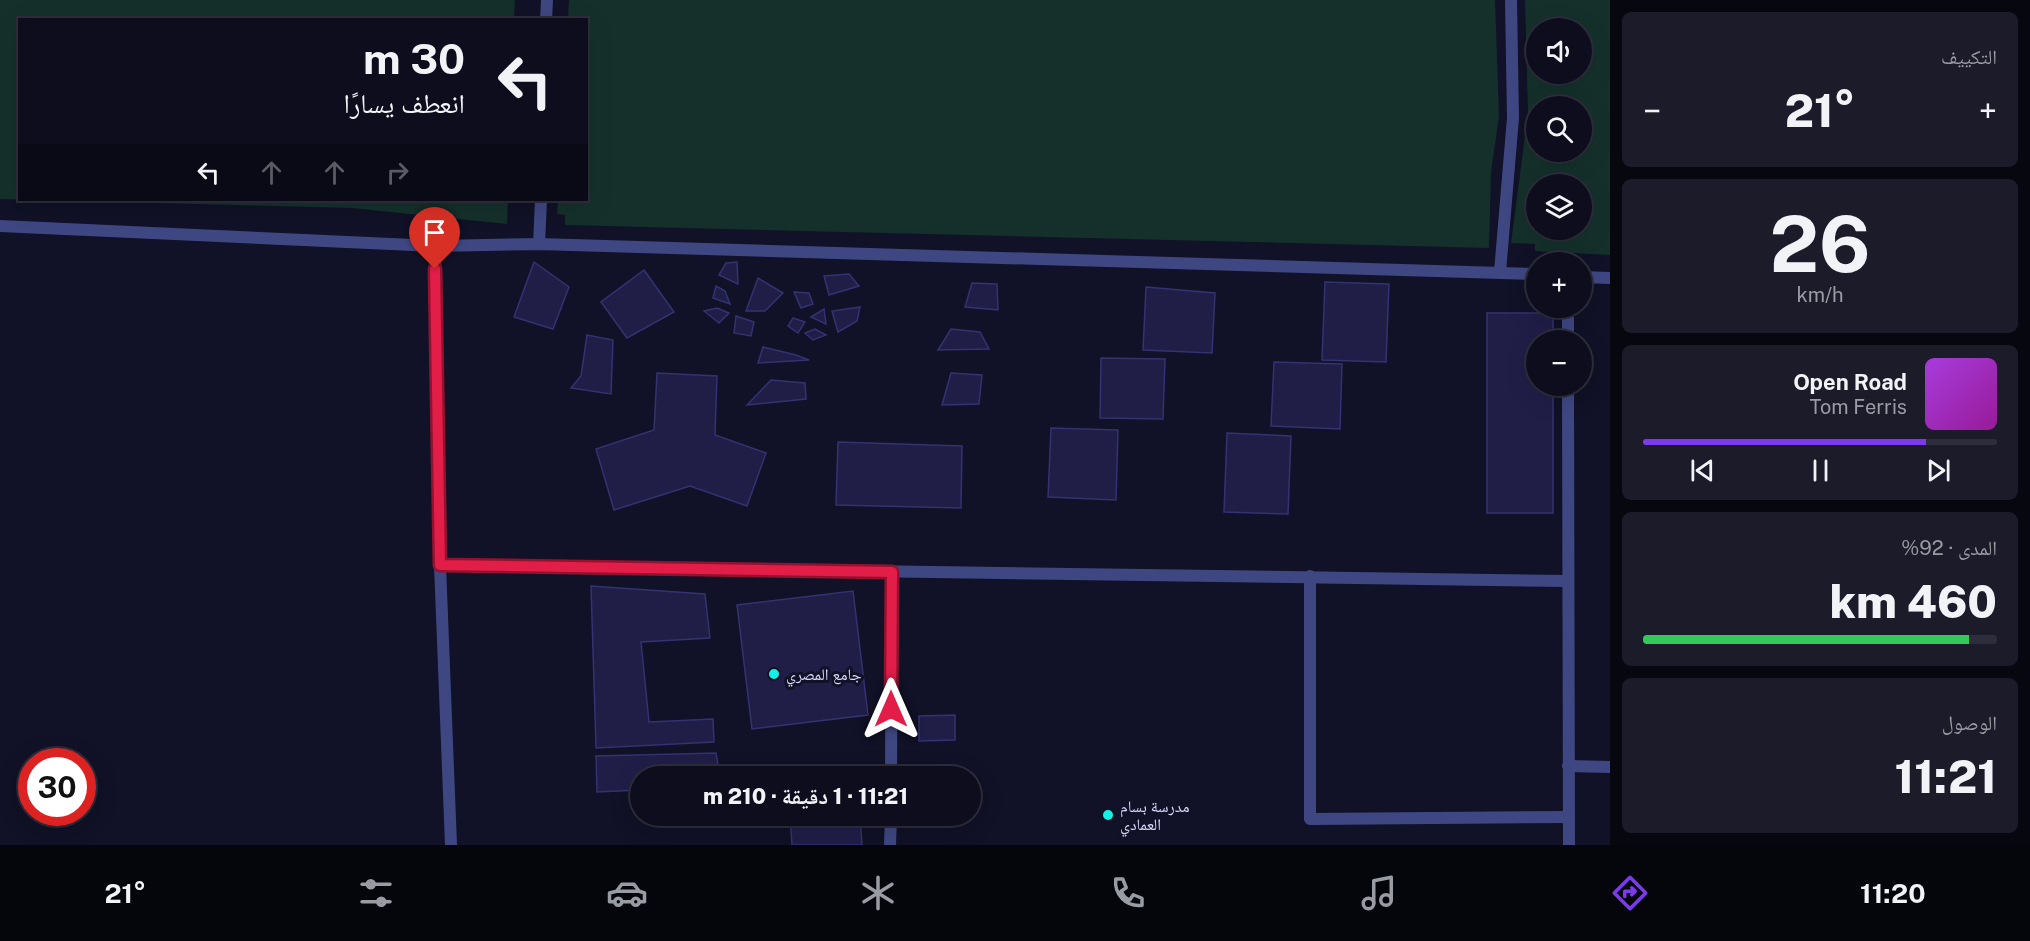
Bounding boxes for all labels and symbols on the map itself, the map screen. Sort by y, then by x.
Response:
pin [409,207,460,269]
place label: جامع المصري [786,665,862,687]
marker: جامع المصري [767,667,781,681]
position arrow [859,677,923,741]
speed limit sign: 30 [18,748,96,826]
place label: مدرسة بسام العمادي [1120,797,1190,837]
marker: مدرسة بسام العمادي [1101,808,1115,822]

